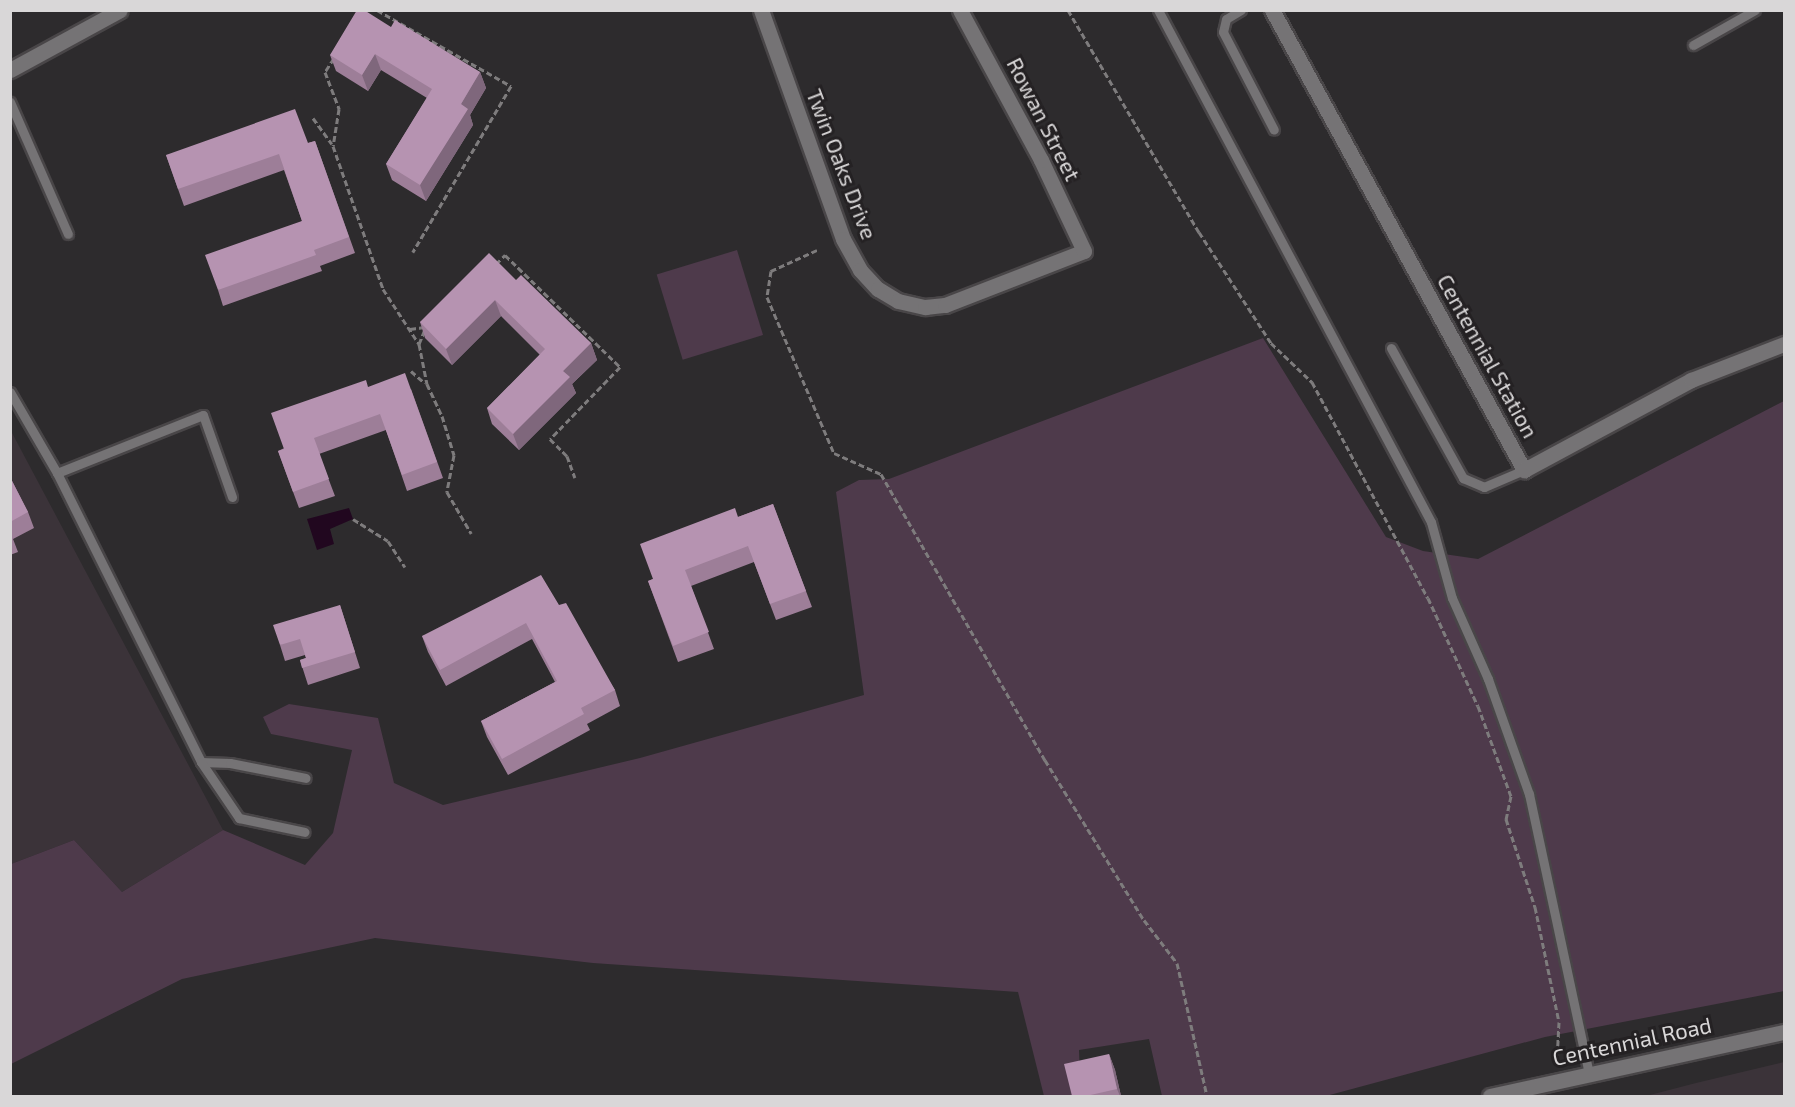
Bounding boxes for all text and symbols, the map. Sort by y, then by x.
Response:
street label: Rowan Street [1002,53,1086,185]
street label: Twin Oaks Drive [801,85,883,243]
street label: Centennial Station [1432,269,1544,443]
street label: Centennial Road [1550,1011,1714,1071]

